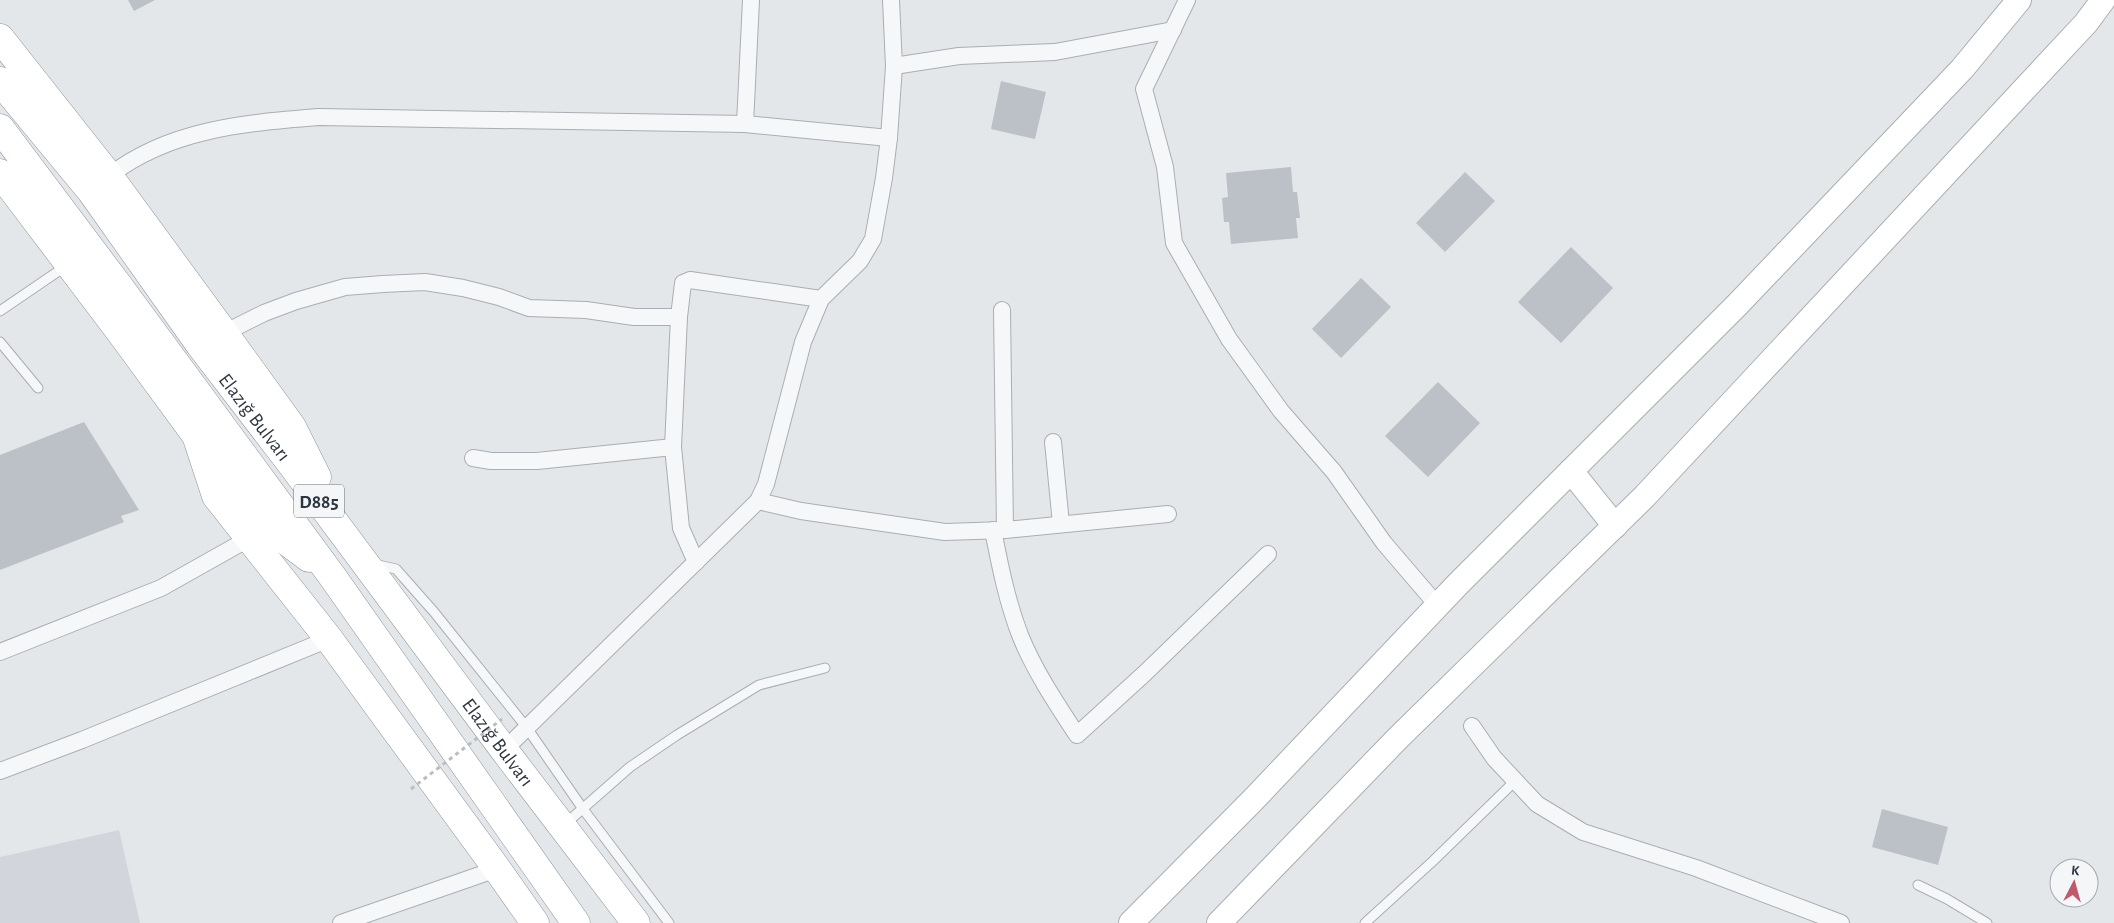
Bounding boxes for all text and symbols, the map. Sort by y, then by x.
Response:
street label: Elazığ Bulvarı [215,370,294,465]
road number: D885 [294,484,344,518]
street label: Elazığ Bulvarı [458,695,537,790]
north arrow [2049,858,2099,908]
text: K [2070,864,2081,879]

